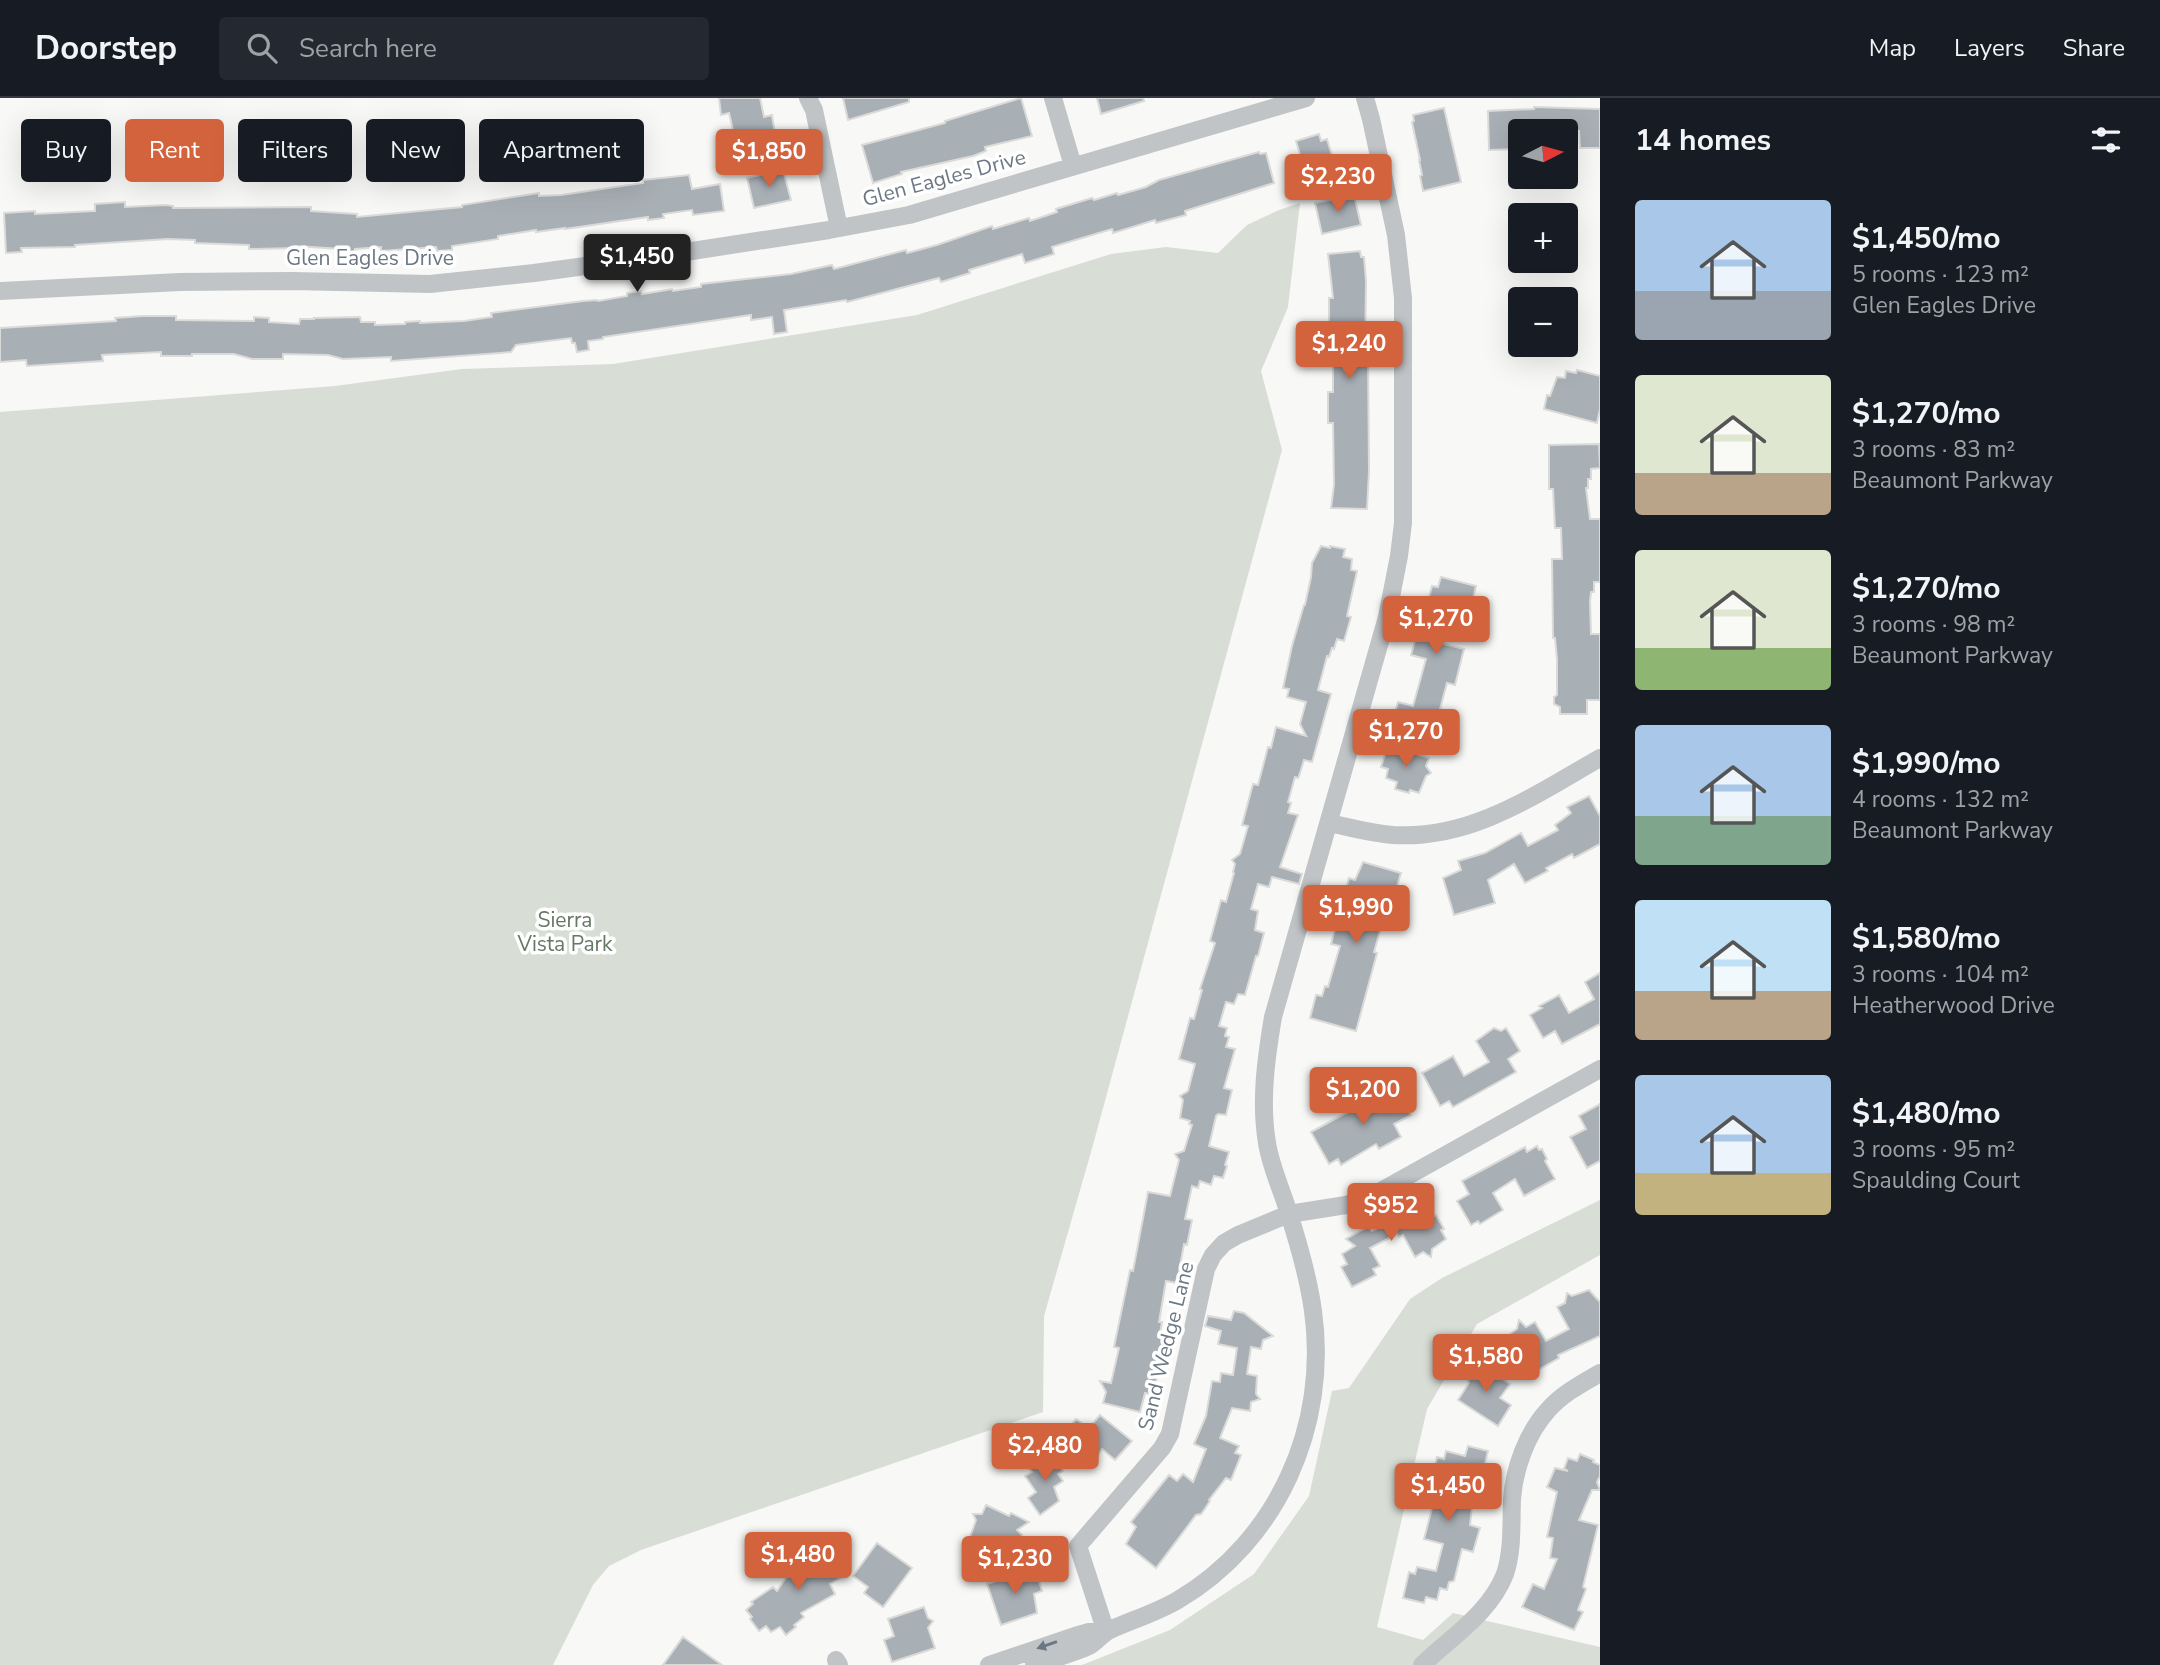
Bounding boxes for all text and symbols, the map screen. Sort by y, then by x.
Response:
search box [219,17,709,80]
text: Doorstep [35,26,177,71]
icon: search [243,29,281,67]
text: Search here [299,31,437,66]
text: Map [1869,32,1916,64]
text: Layers [1954,32,2025,64]
text: Share [2063,32,2125,64]
chip: Buy [21,119,111,182]
chip: Rent [125,119,224,182]
chip: Filters [238,119,352,182]
chip: New [366,119,465,182]
chip: Apartment [479,119,644,182]
north arrow [1508,119,1578,189]
map controls [1508,119,1578,357]
text: 14 homes [1635,120,1771,161]
icon: filters [2087,121,2125,159]
pin: $1,850 [712,130,826,189]
text: $1,850 [732,136,806,167]
street label: Glen Eagles Drive [859,143,1029,213]
pin: $2,230 [1281,155,1395,214]
text: $2,230 [1301,161,1375,192]
button: + [1508,203,1578,273]
text: $1,450/mo [1852,218,2001,259]
icon: home [1691,228,1775,312]
pin: $1,450 [580,234,694,294]
text: $1,450 [600,241,674,272]
street label: Glen Eagles Drive [286,244,454,272]
text: 5 rooms · 123 m² [1852,259,2029,290]
button: − [1508,287,1578,357]
text: Glen Eagles Drive [1852,290,2036,321]
pin: $1,240 [1292,322,1406,381]
text: $1,240 [1312,328,1386,359]
text: $1,270/mo [1852,393,2001,434]
icon: home [1691,403,1775,487]
text: 3 rooms · 83 m² [1852,434,2015,465]
text: Beaumont Parkway [1852,465,2053,496]
text: $1,270/mo [1852,568,2001,609]
icon: home [1691,578,1775,662]
pin: $1,270 [1379,596,1493,656]
text: $1,270 [1399,603,1473,634]
text: 3 rooms · 98 m² [1852,609,2015,640]
text: Beaumont Parkway [1852,640,2053,671]
pin: $1,270 [1349,710,1463,769]
text: $1,270 [1369,716,1443,747]
text: $1,990/mo [1852,743,2001,784]
icon: home [1691,753,1775,837]
text: 4 rooms · 132 m² [1852,784,2029,815]
text: Beaumont Parkway [1852,815,2053,846]
pin: $1,990 [1299,886,1413,945]
text: $1,990 [1319,892,1393,923]
park label: Sierra Vista Park [516,906,613,958]
text: $1,580/mo [1852,918,2001,959]
icon: home [1691,928,1775,1012]
text: 3 rooms · 104 m² [1852,959,2029,990]
text: Heatherwood Drive [1852,990,2055,1021]
pin: $1,200 [1306,1068,1420,1127]
text: $1,200 [1326,1074,1400,1105]
text: $1,480/mo [1852,1093,2001,1134]
icon: home [1691,1103,1775,1187]
text: 3 rooms · 95 m² [1852,1134,2015,1165]
text: Spaulding Court [1852,1165,2020,1196]
pin: $952 [1350,1184,1432,1243]
text: $952 [1363,1190,1419,1221]
street label: Sand Wedge Lane [1131,1258,1201,1434]
pin: $1,580 [1429,1334,1543,1394]
text: $1,580 [1449,1341,1523,1372]
pin: $2,480 [988,1424,1102,1483]
text: $2,480 [1008,1430,1082,1461]
pin: $1,450 [1391,1464,1505,1523]
text: $1,450 [1411,1470,1485,1501]
pin: $1,480 [741,1532,855,1592]
pin: $1,230 [958,1536,1072,1596]
text: $1,480 [761,1539,835,1570]
text: $1,230 [978,1543,1052,1574]
one-way arrow [1037,1640,1058,1651]

